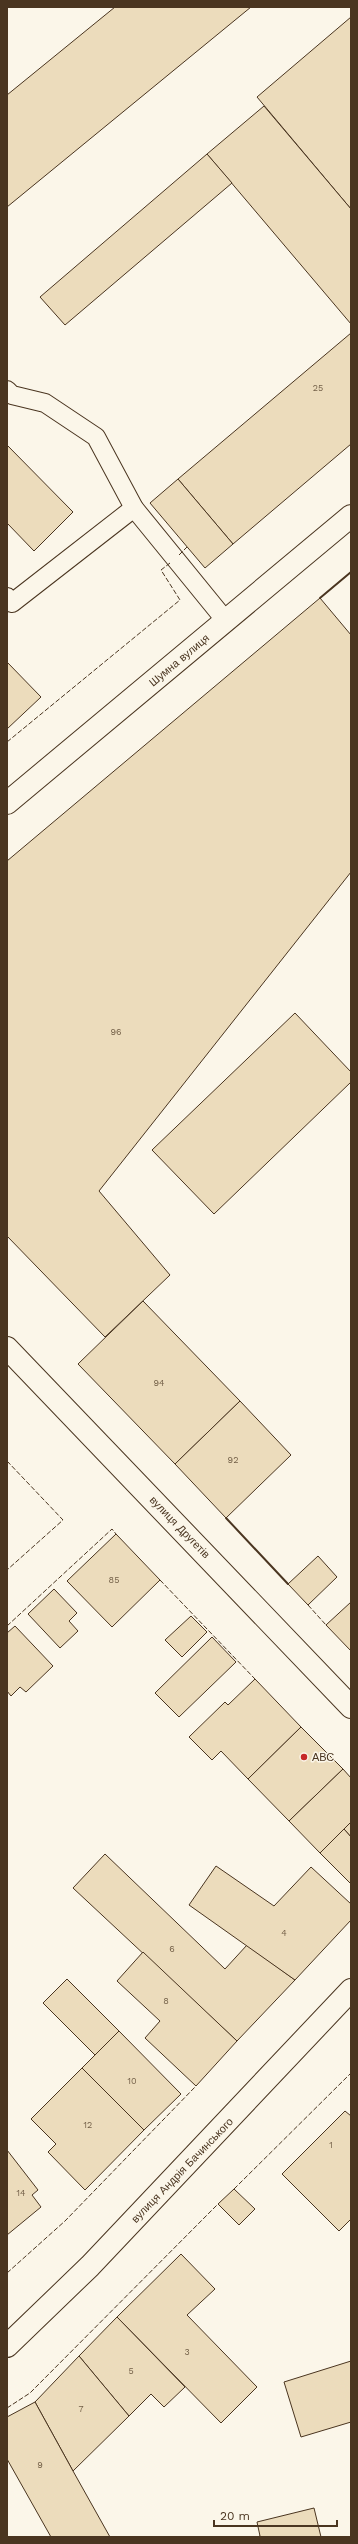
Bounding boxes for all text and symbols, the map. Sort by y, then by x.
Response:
house number: 25 [313,383,323,393]
street label: Шумна вулиця [147,631,212,689]
house number: 96 [110,1027,122,1037]
house number: 94 [153,1378,165,1388]
house number: 92 [228,1455,238,1465]
street label: вулиця Другетів [147,1494,213,1561]
house number: 85 [109,1575,119,1585]
place label: АВС [312,1751,334,1764]
marker: АВС [299,1752,309,1762]
house number: 4 [281,1928,287,1938]
house number: 6 [169,1944,175,1954]
house number: 8 [163,1996,169,2006]
house number: 10 [127,2076,137,2086]
street label: вулиця Андрія Бачинського [129,2115,236,2225]
house number: 12 [84,2120,92,2130]
house number: 1 [329,2140,333,2150]
house number: 14 [16,2188,26,2198]
house number: 3 [184,2347,190,2357]
house number: 5 [128,2366,134,2376]
house number: 7 [78,2404,84,2414]
house number: 9 [37,2460,43,2470]
scale bar [214,2502,337,2528]
text: 20 m [220,2509,250,2523]

